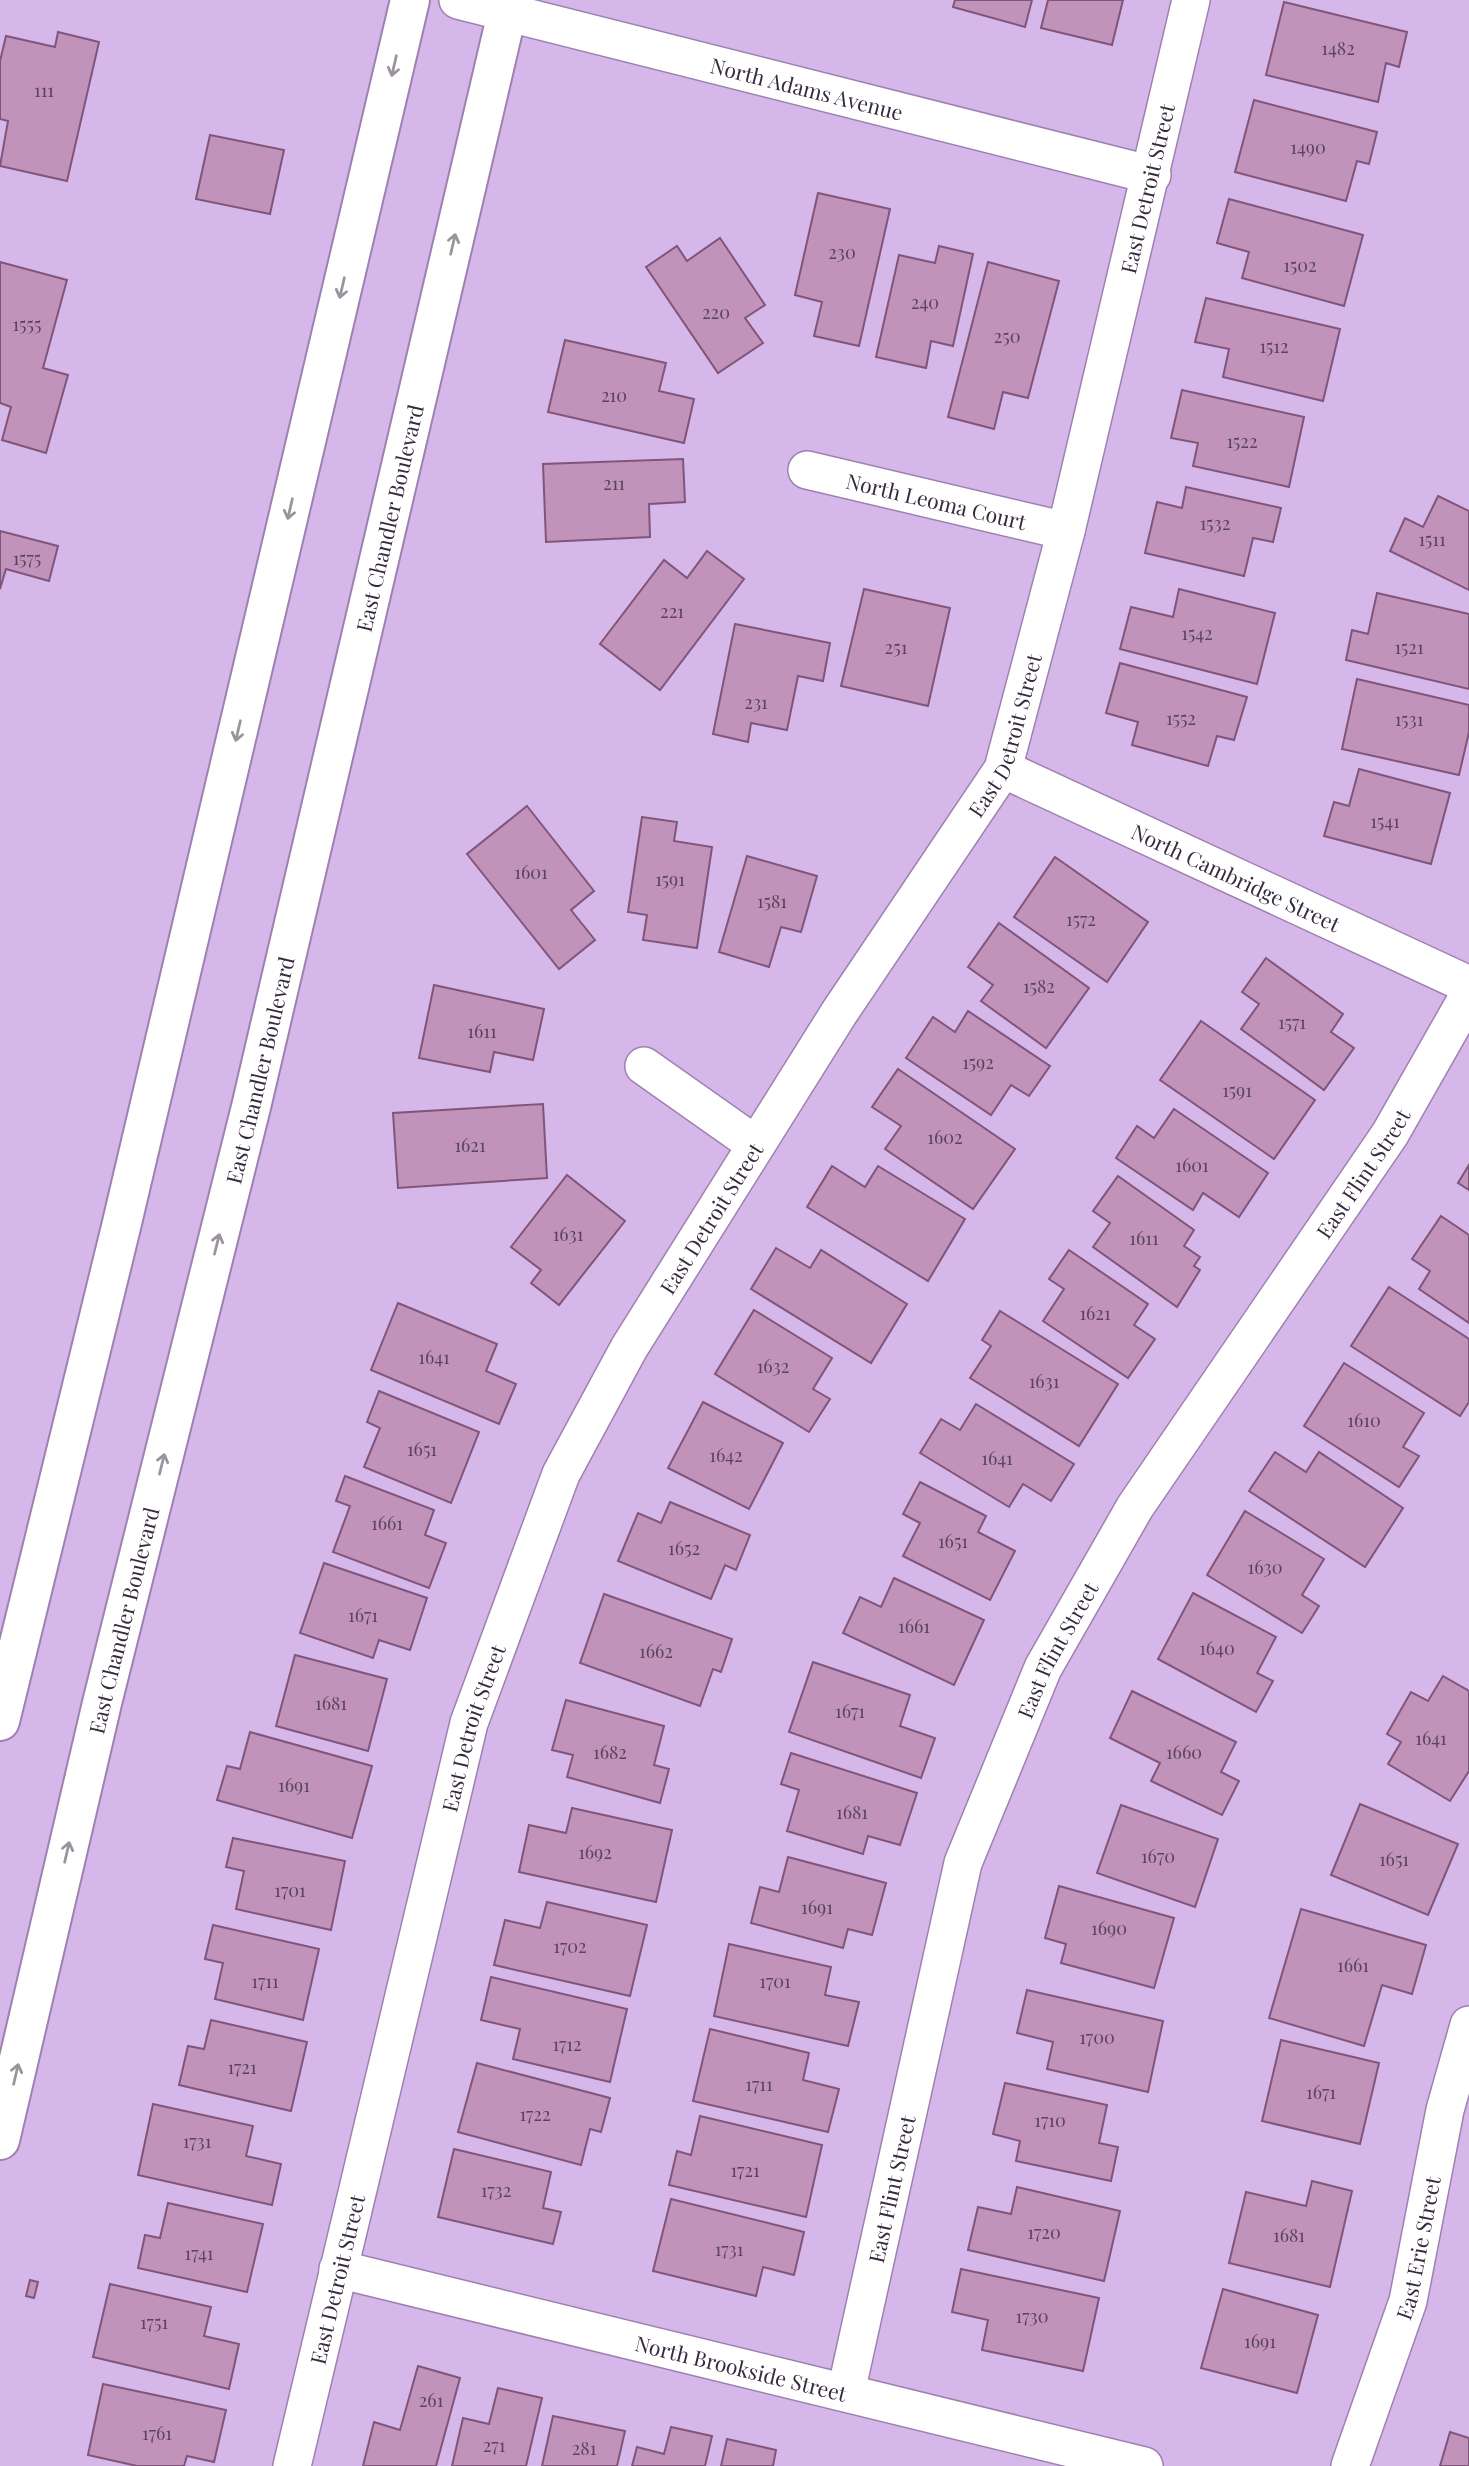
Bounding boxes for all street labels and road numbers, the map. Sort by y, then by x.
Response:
street label: North Adams Avenue [708,50,906,126]
street label: East Detroit Street [1113,100,1180,276]
street label: East Chandler Boulevard [349,402,429,634]
street label: North Leoma Court [844,466,1030,535]
street label: East Detroit Street [961,650,1047,822]
street label: North Cambridge Street [1127,817,1345,938]
street label: East Chandler Boulevard [218,954,300,1186]
street label: East Flint Street [1309,1103,1416,1243]
street label: East Detroit Street [653,1136,769,1299]
street label: East Chandler Boulevard [81,1504,164,1736]
street label: East Flint Street [1010,1576,1104,1722]
street label: East Detroit Street [434,1640,511,1814]
street label: East Flint Street [861,2112,921,2265]
street label: East Erie Street [1389,2173,1446,2323]
street label: East Detroit Street [303,2191,370,2367]
street label: North Brookside Street [633,2328,850,2407]

